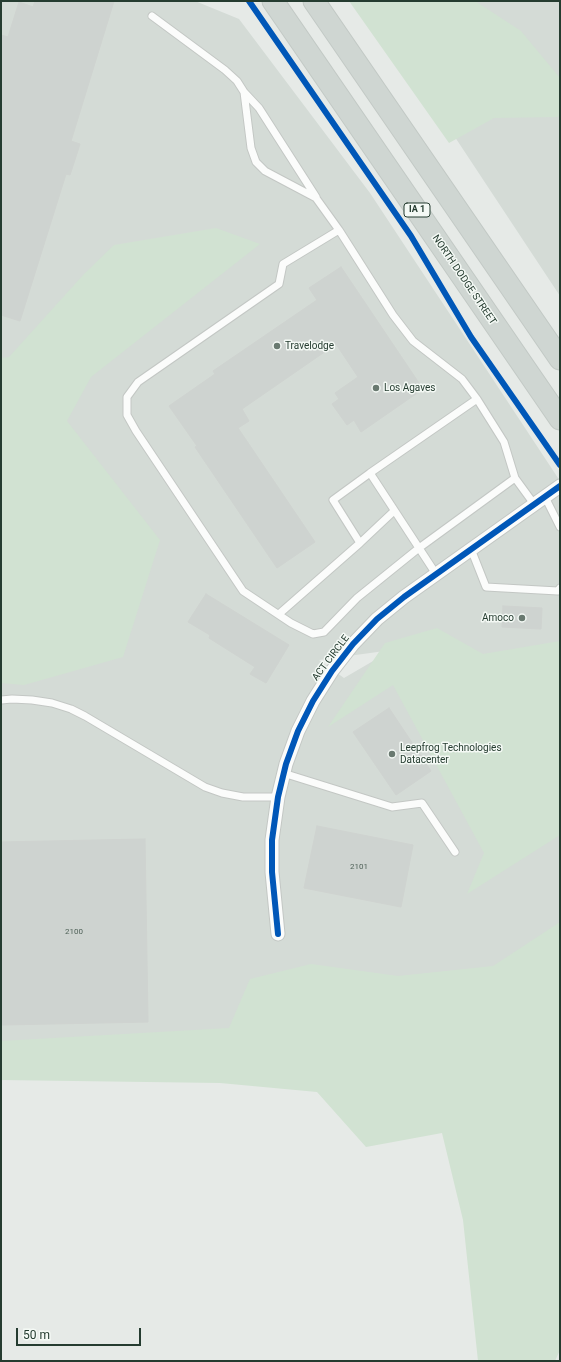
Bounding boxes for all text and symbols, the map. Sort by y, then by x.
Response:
road number: IA 1 [404,203,430,217]
street label: NORTH DODGE STREET [429,233,499,327]
place label: Travelodge [285,340,334,352]
marker: Travelodge [272,341,282,351]
place label: Los Agaves [384,382,435,394]
marker: Los Agaves [371,383,381,393]
place label: Amoco [482,612,514,624]
marker: Amoco [517,613,527,623]
street label: ACT CIRCLE [310,633,352,683]
place label: Leepfrog Technologies Datacenter [400,742,502,766]
marker: Leepfrog Technologies Datacenter [387,749,397,759]
house number: 2101 [350,862,368,872]
house number: 2100 [65,927,83,937]
scale bar [18,1320,143,1346]
text: 50 m [23,1328,50,1342]

